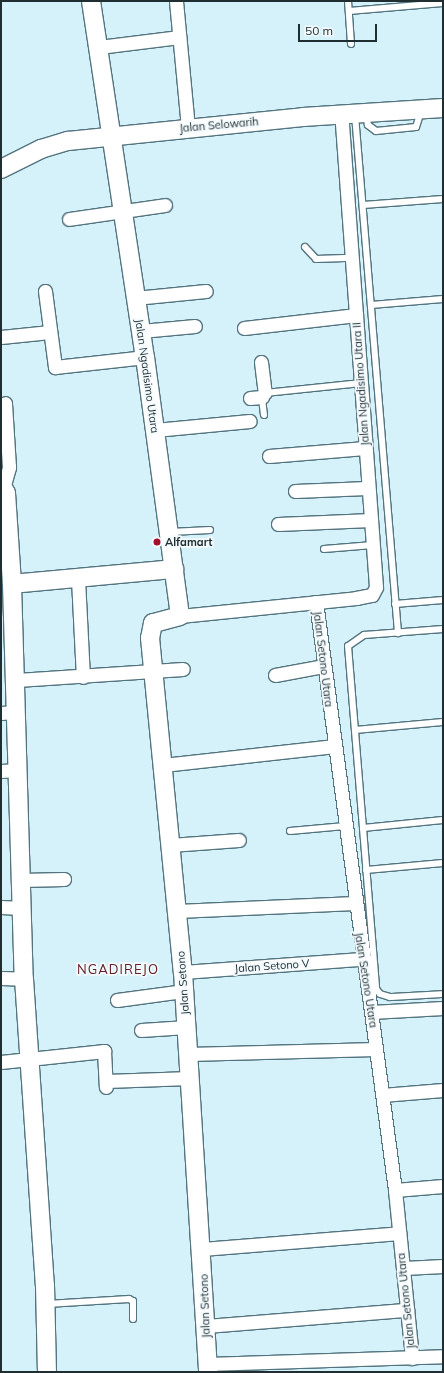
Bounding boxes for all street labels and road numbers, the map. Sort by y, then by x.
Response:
street label: Jalan Selowarih [179,115,259,135]
street label: Jalan Ngadisimo Utara [132,318,162,434]
street label: Jalan Ngadisimo Utara II [350,322,372,446]
street label: Jalan Setono Utara [311,610,335,708]
street label: Jalan Setono Utara [352,931,380,1029]
street label: Jalan Setono [174,950,192,1016]
street label: Jalan Setono V [234,957,310,975]
street label: Jalan Setono Utara [394,1252,418,1350]
street label: Jalan Setono [197,1274,213,1338]

